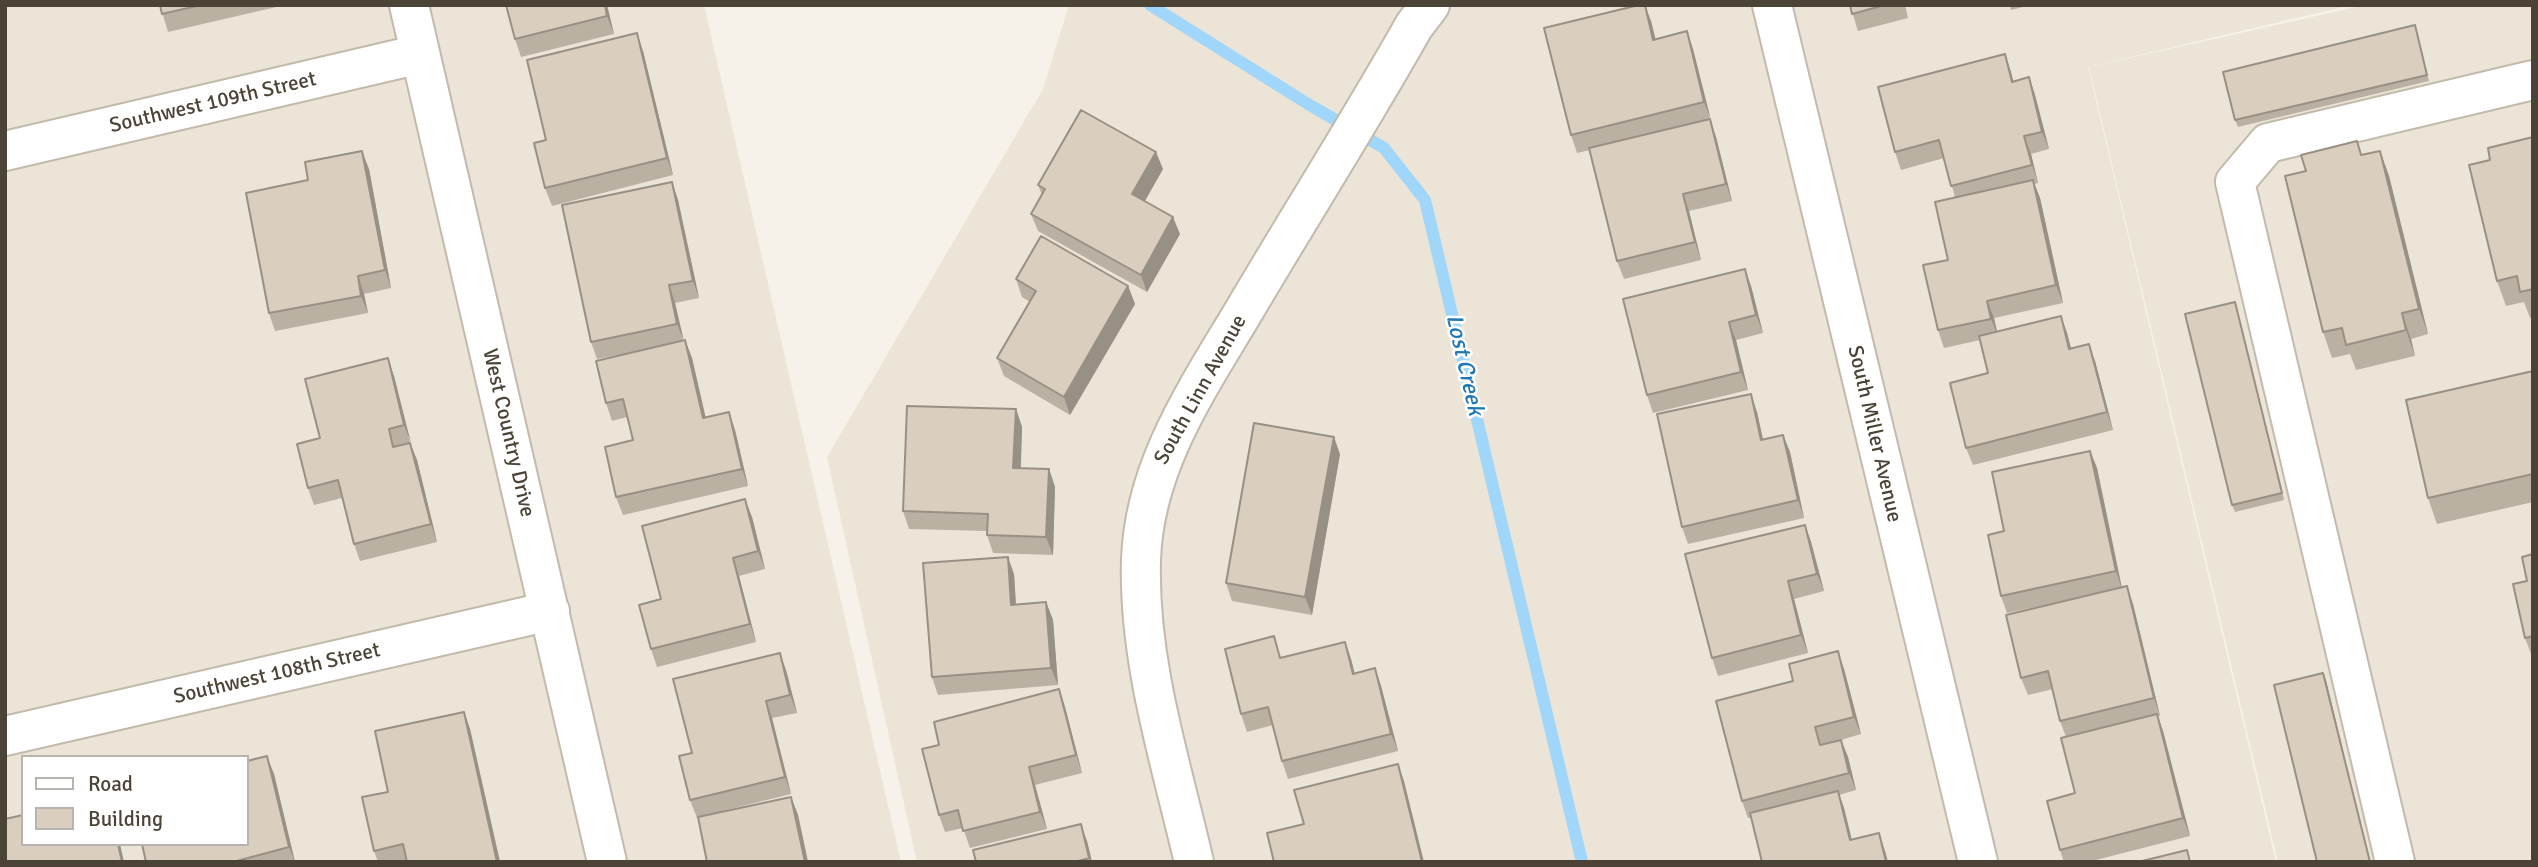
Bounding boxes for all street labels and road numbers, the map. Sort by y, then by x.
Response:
street label: Southwest 109th Street [107,67,319,139]
street label: South Linn Avenue [1150,311,1252,469]
street label: South Miller Avenue [1841,343,1907,525]
street label: West Country Drive [476,346,540,520]
street label: Southwest 108th Street [171,638,383,710]

